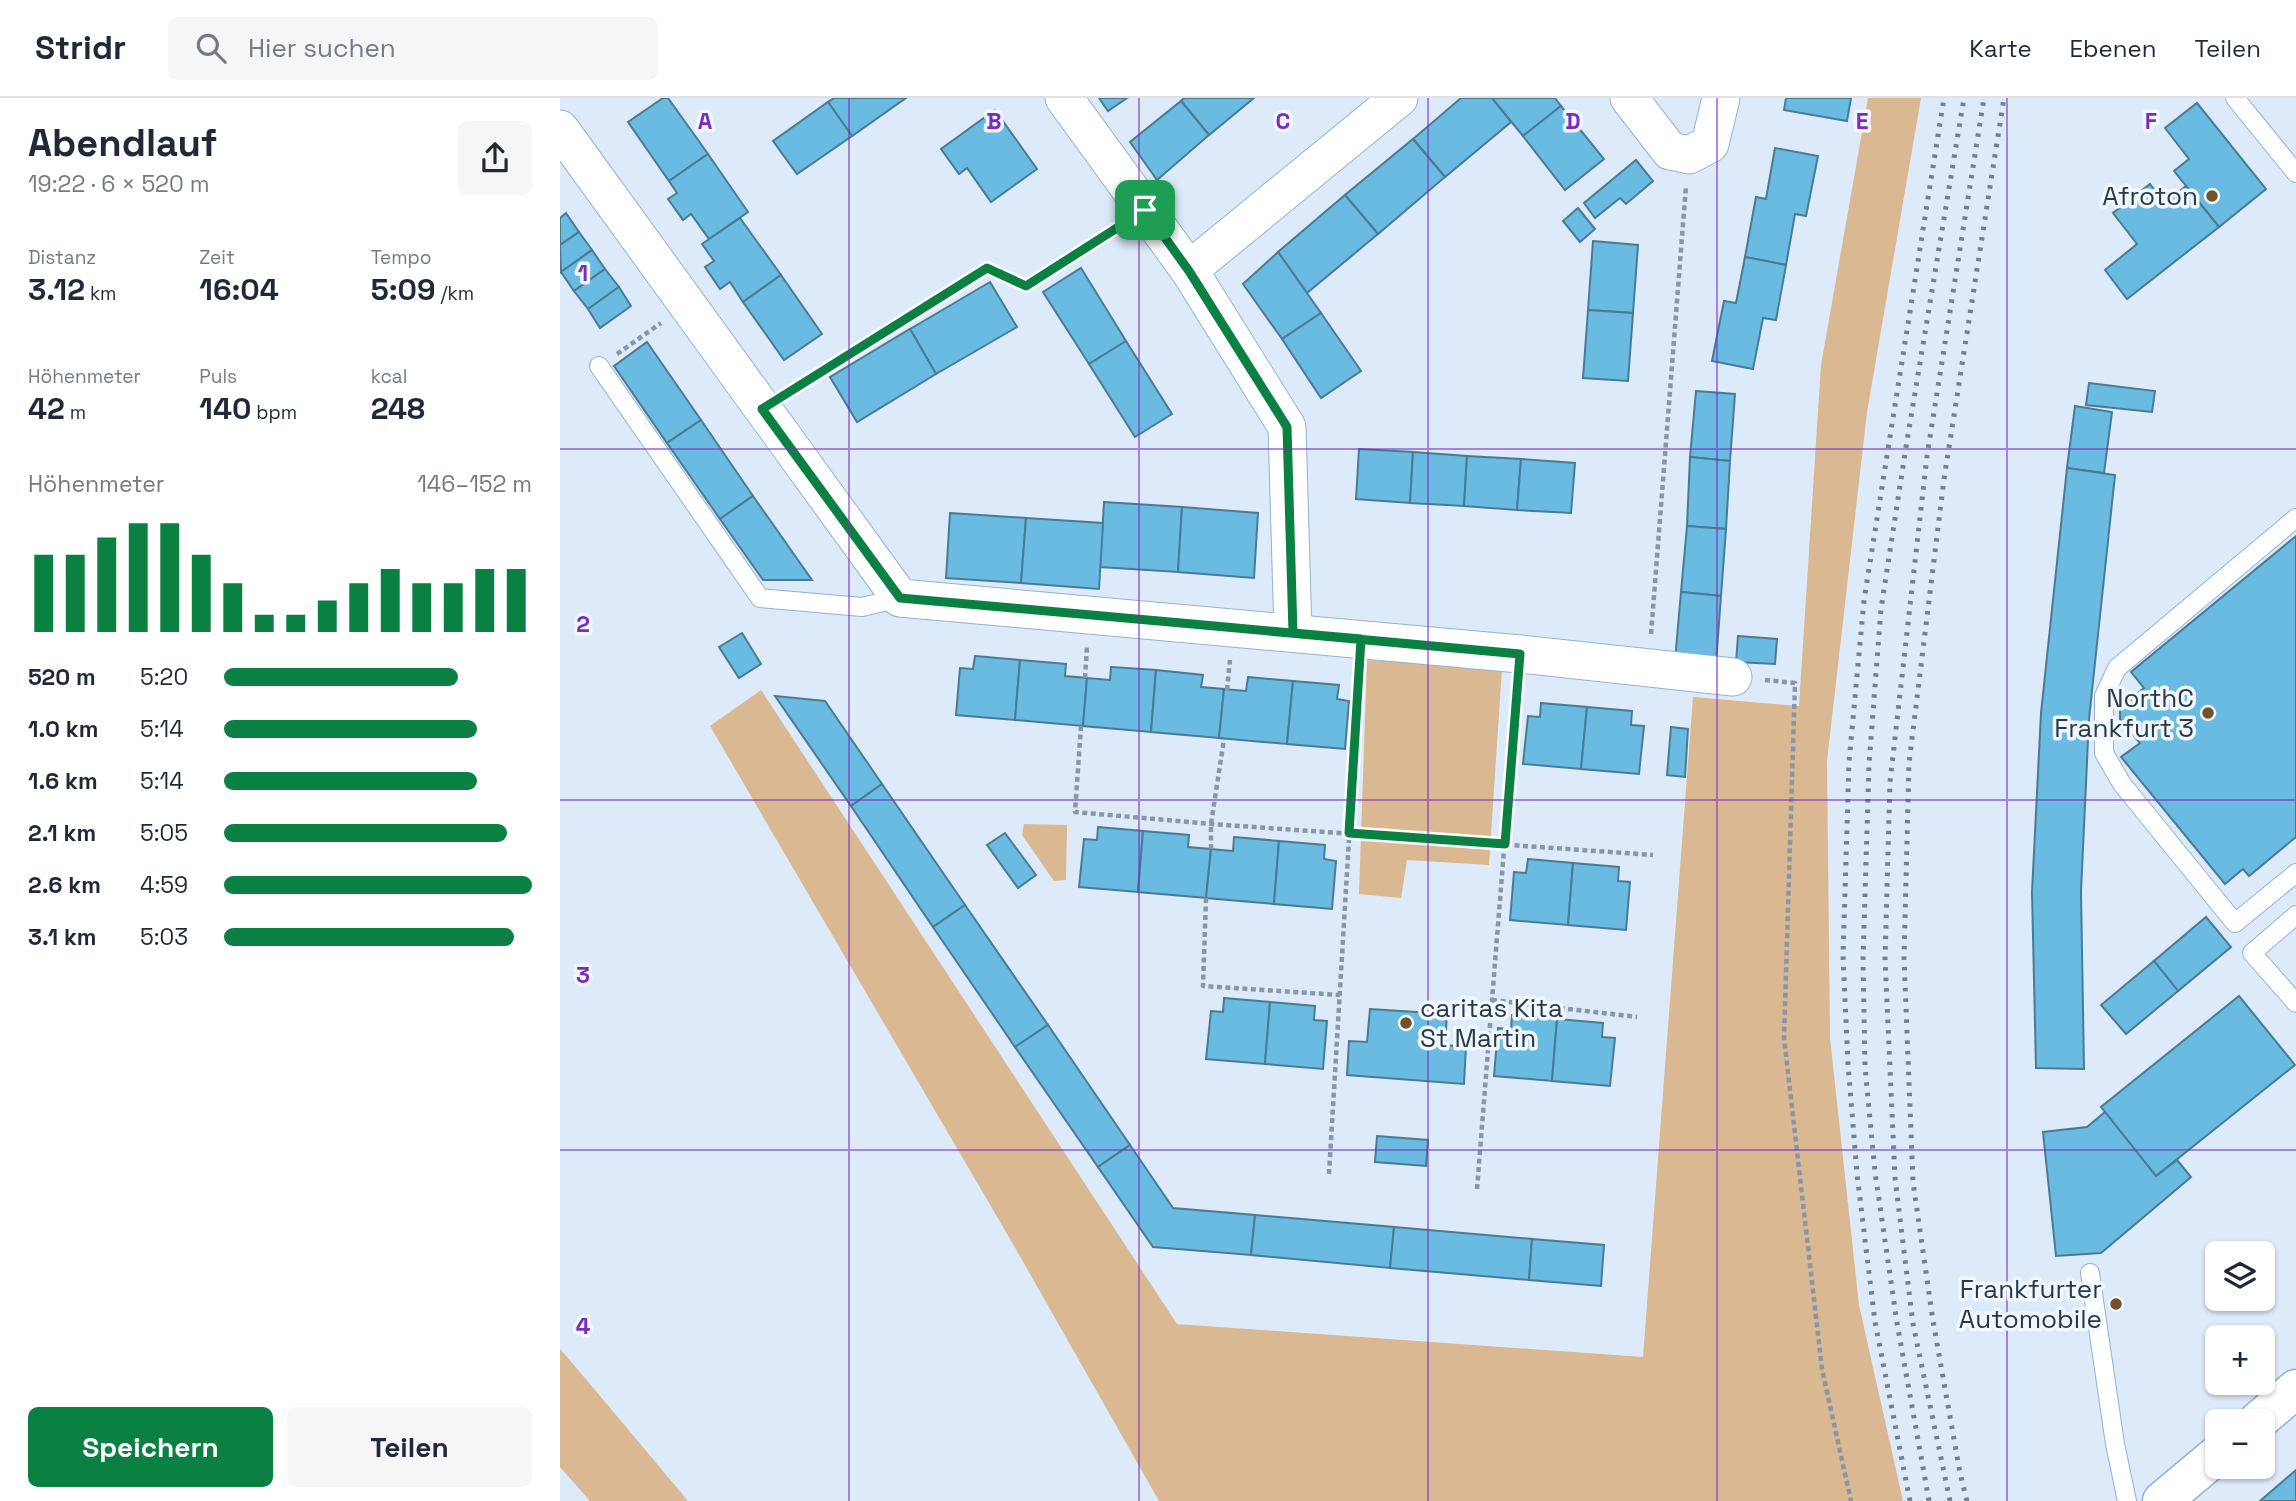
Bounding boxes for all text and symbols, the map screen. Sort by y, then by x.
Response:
search box [168,17,658,80]
text: Stridr [35,27,126,69]
icon: search [192,29,230,67]
text: Hier suchen [248,31,396,65]
text: Karte [1969,33,2032,64]
text: Ebenen [2070,33,2156,64]
text: Teilen [2194,33,2261,64]
text: A [698,106,713,136]
text: B [986,106,1002,136]
text: C [1276,106,1290,136]
text: D [1565,106,1581,136]
text: E [1856,106,1868,136]
text: F [2145,106,2157,136]
text: Abendlauf [28,119,217,167]
button: share [458,121,532,195]
text: 19:22 · 6 × 520 m [28,169,209,199]
place label: Afroton [2102,179,2198,213]
pin [1115,180,1175,240]
marker: Afroton [2204,188,2220,204]
icon: arrive [1126,191,1164,229]
text: Distanz [28,245,96,270]
text: Zeit [199,245,235,270]
text: Tempo [371,245,432,270]
text: 1 [578,258,588,288]
text: 3.12 [28,270,85,309]
text: 16:04 [199,270,279,309]
text: 5:09 [371,270,436,309]
text: km [85,281,116,306]
text: /km [436,281,474,306]
text: Höhenmeter [28,364,141,389]
text: Puls [199,364,237,389]
text: kcal [371,364,407,389]
text: 42 [28,389,65,428]
text: 140 [199,389,251,428]
text: 248 [371,389,425,428]
text: m [65,400,86,425]
text: bpm [251,400,297,425]
text: Höhenmeter [28,469,165,499]
text: 146–152 m [417,469,532,499]
text: 2 [576,609,590,639]
text: 520 m [28,662,96,692]
text: 5:20 [140,662,188,692]
place label: NorthC Frankfurt 3 [2054,681,2194,745]
marker: NorthC Frankfurt 3 [2200,705,2216,721]
text: 1.0 km [28,714,98,744]
text: 5:14 [140,714,184,744]
text: 1.6 km [28,766,98,796]
text: 5:14 [140,766,184,796]
text: 2.1 km [28,818,96,848]
text: 5:05 [140,818,188,848]
text: 2.6 km [28,870,101,900]
text: 4:59 [140,870,188,900]
text: 3.1 km [28,922,97,952]
text: 5:03 [140,922,188,952]
text: 3 [576,960,590,990]
place label: caritas Kita St Martin [1420,991,1563,1055]
marker: caritas Kita St Martin [1398,1015,1414,1031]
map controls [2205,1241,2275,1479]
button: layers [2205,1241,2275,1311]
place label: Frankfurter Automobile [1959,1272,2102,1336]
marker: Frankfurter Automobile [2108,1296,2124,1312]
text: 4 [576,1311,591,1341]
button: + [2205,1325,2275,1395]
button: Speichern [28,1407,273,1487]
button: Teilen [287,1407,532,1487]
button: − [2205,1409,2275,1479]

